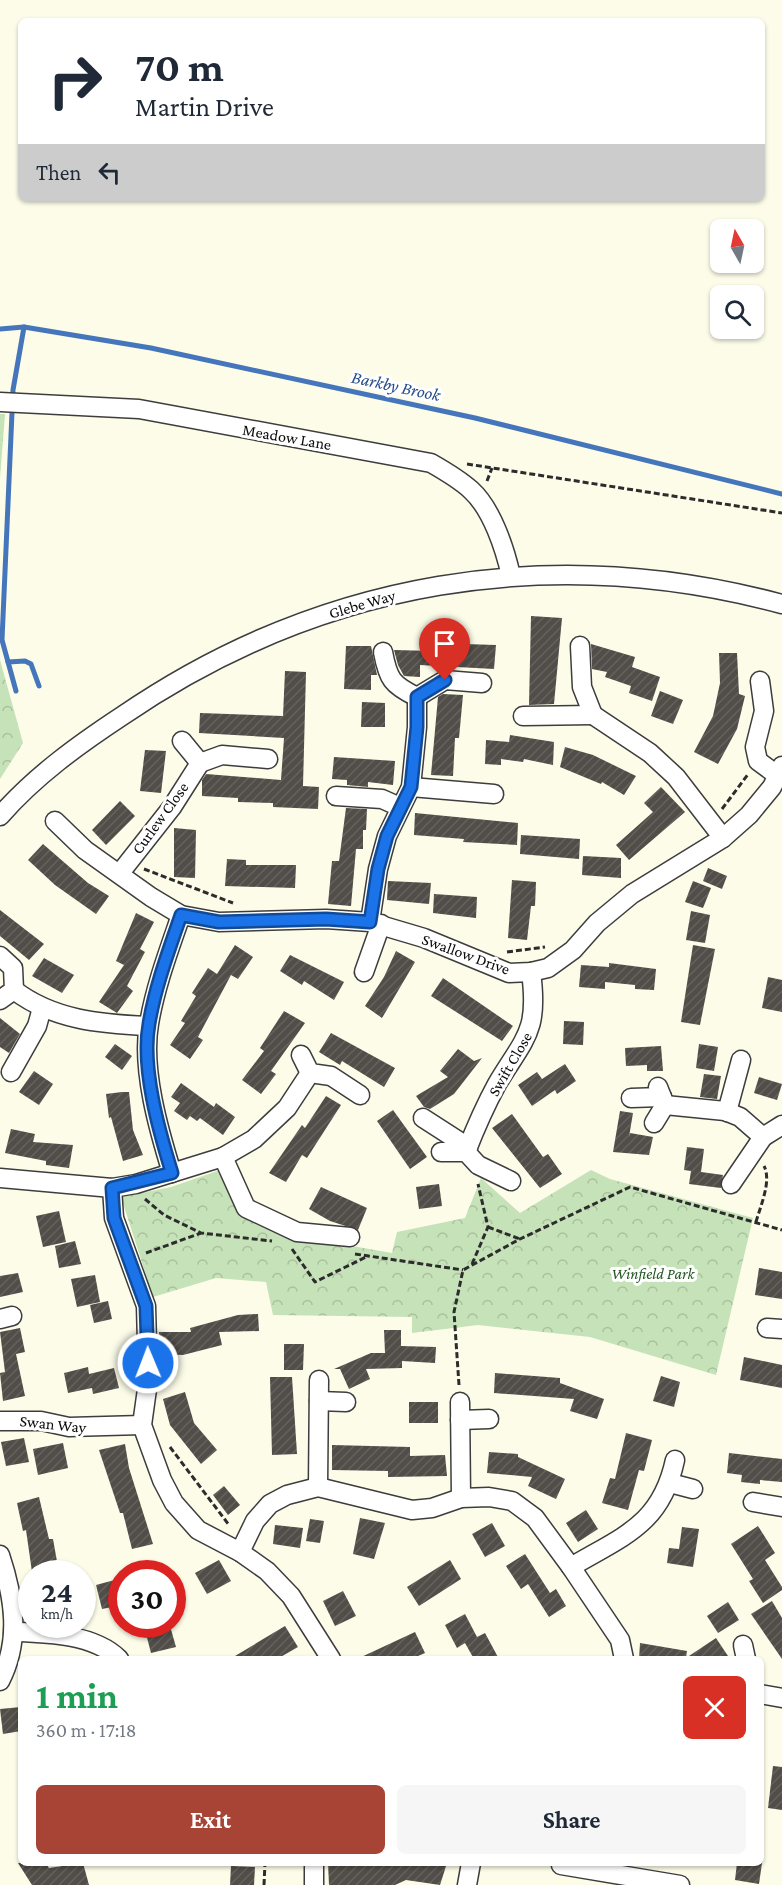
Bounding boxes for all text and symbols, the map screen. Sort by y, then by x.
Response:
icon: right [36,42,114,120]
text: 70 m [135,43,224,90]
text: Martin Drive [135,92,274,122]
icon: left [93,156,126,189]
text: Then [36,160,81,185]
north arrow [710,219,764,273]
map controls [710,219,764,339]
button: search [710,285,764,339]
water label: Barkby Brook [350,367,443,405]
street label: Meadow Lane [241,421,333,453]
street label: Glebe Way [327,586,398,623]
pin [419,618,470,680]
icon: arrive [428,627,461,660]
street label: Curlew Close [128,779,192,857]
street label: Swallow Drive [420,930,512,978]
street label: Swift Close [485,1029,535,1099]
park label: Winfield Park [612,1265,695,1283]
position arrow [116,1331,180,1395]
street label: Swan Way [19,1412,88,1437]
speed limit sign: 30 [108,1560,186,1638]
text: 24 [41,1575,73,1608]
text: km/h [41,1606,73,1622]
text: 1 min [36,1676,118,1716]
button: close [683,1676,746,1739]
text: 360 m · 17:18 [36,1719,137,1741]
button: Exit [36,1785,385,1854]
button: Share [397,1785,746,1854]

